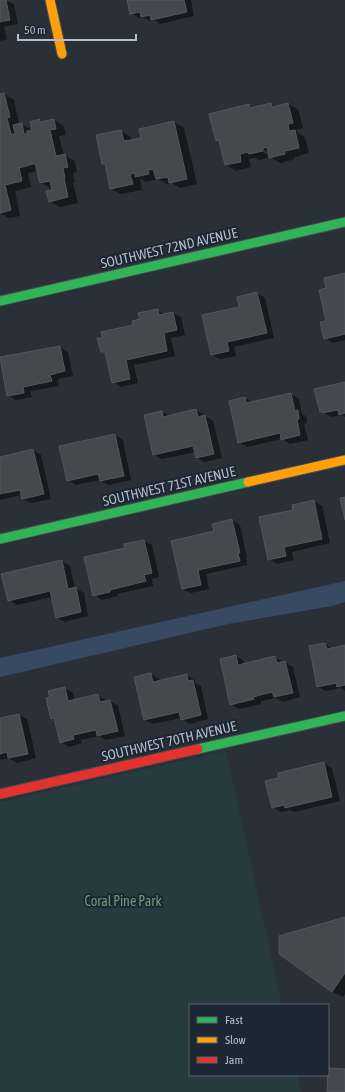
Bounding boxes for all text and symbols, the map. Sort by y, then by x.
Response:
scale bar [18,16,136,42]
text: 50 m [24,23,46,37]
street label: SOUTHWEST 72ND AVENUE [99,224,239,272]
street label: SOUTHWEST 71ST AVENUE [101,463,237,509]
street label: SOUTHWEST 70TH AVENUE [100,718,238,764]
park label: Coral Pine Park [84,893,162,909]
legend [189,1004,329,1076]
text: Fast [225,1013,243,1027]
text: Slow [225,1033,246,1047]
text: Jam [225,1053,243,1067]

